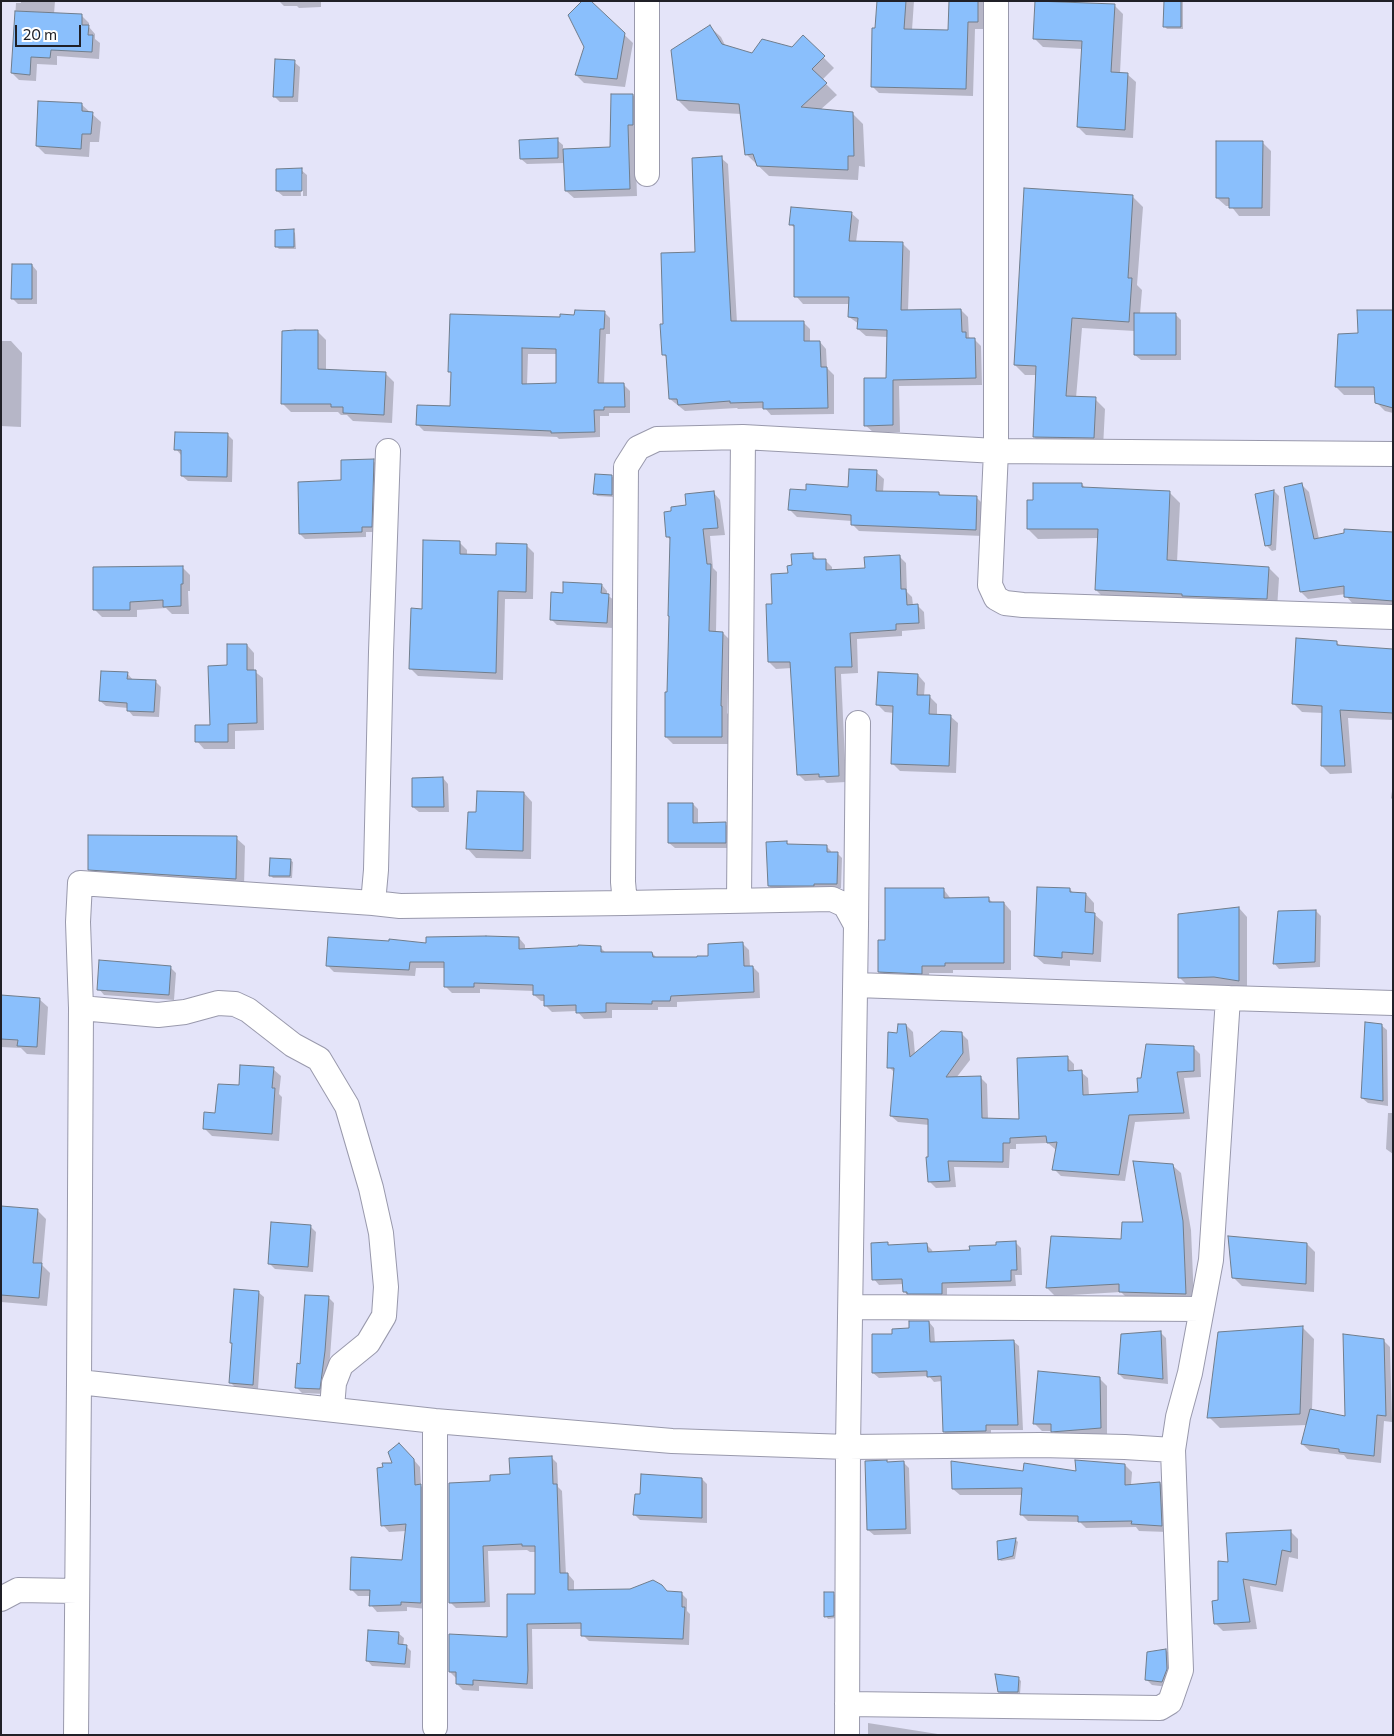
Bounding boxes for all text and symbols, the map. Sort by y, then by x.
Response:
scale bar [18,15,84,47]
text: 20 m [23,25,57,43]

